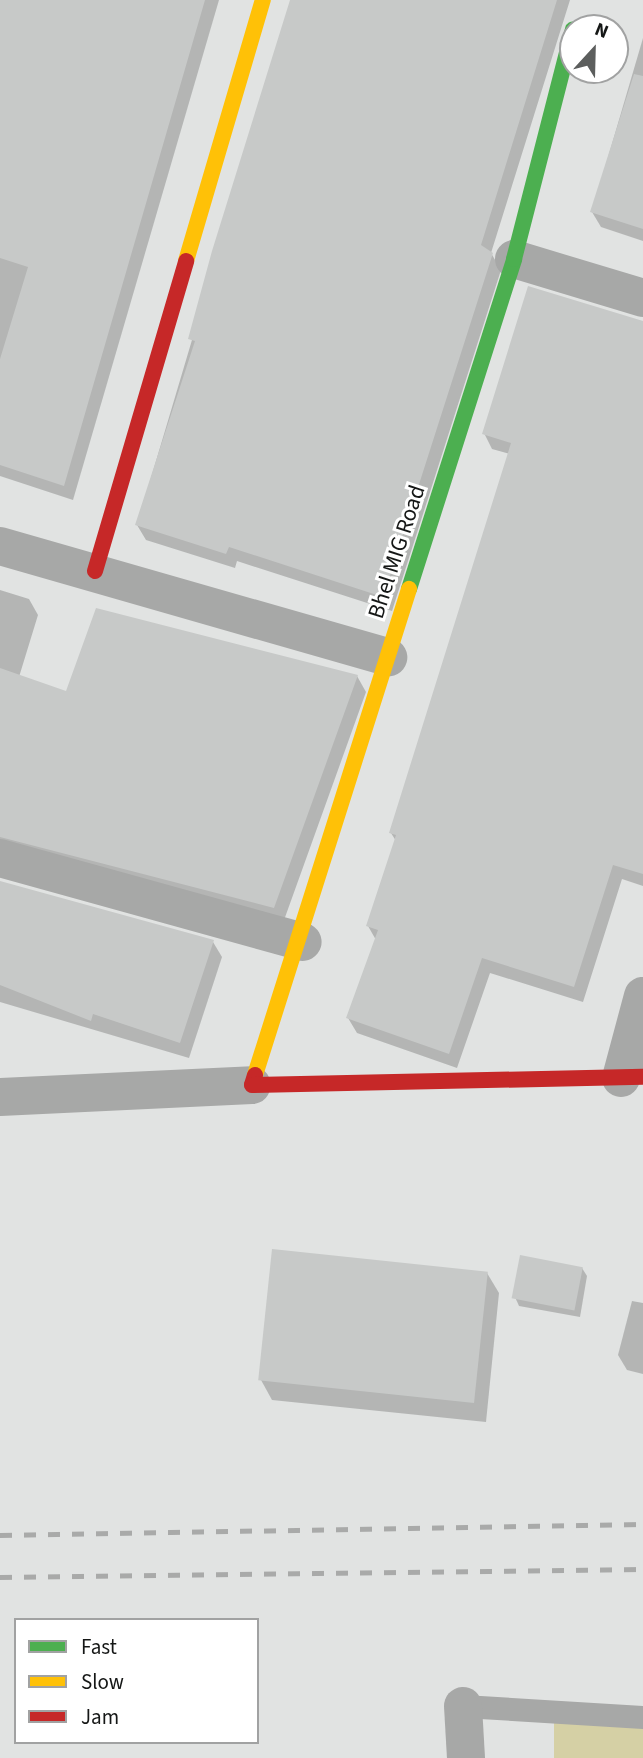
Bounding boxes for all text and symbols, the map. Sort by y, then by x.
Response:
north arrow [559,14,629,84]
text: N [590,16,612,46]
street label: Bhel MIG Road [362,482,432,622]
legend [14,1618,259,1744]
text: Fast [81,1632,117,1662]
text: Slow [81,1667,124,1697]
text: Jam [81,1702,119,1732]

